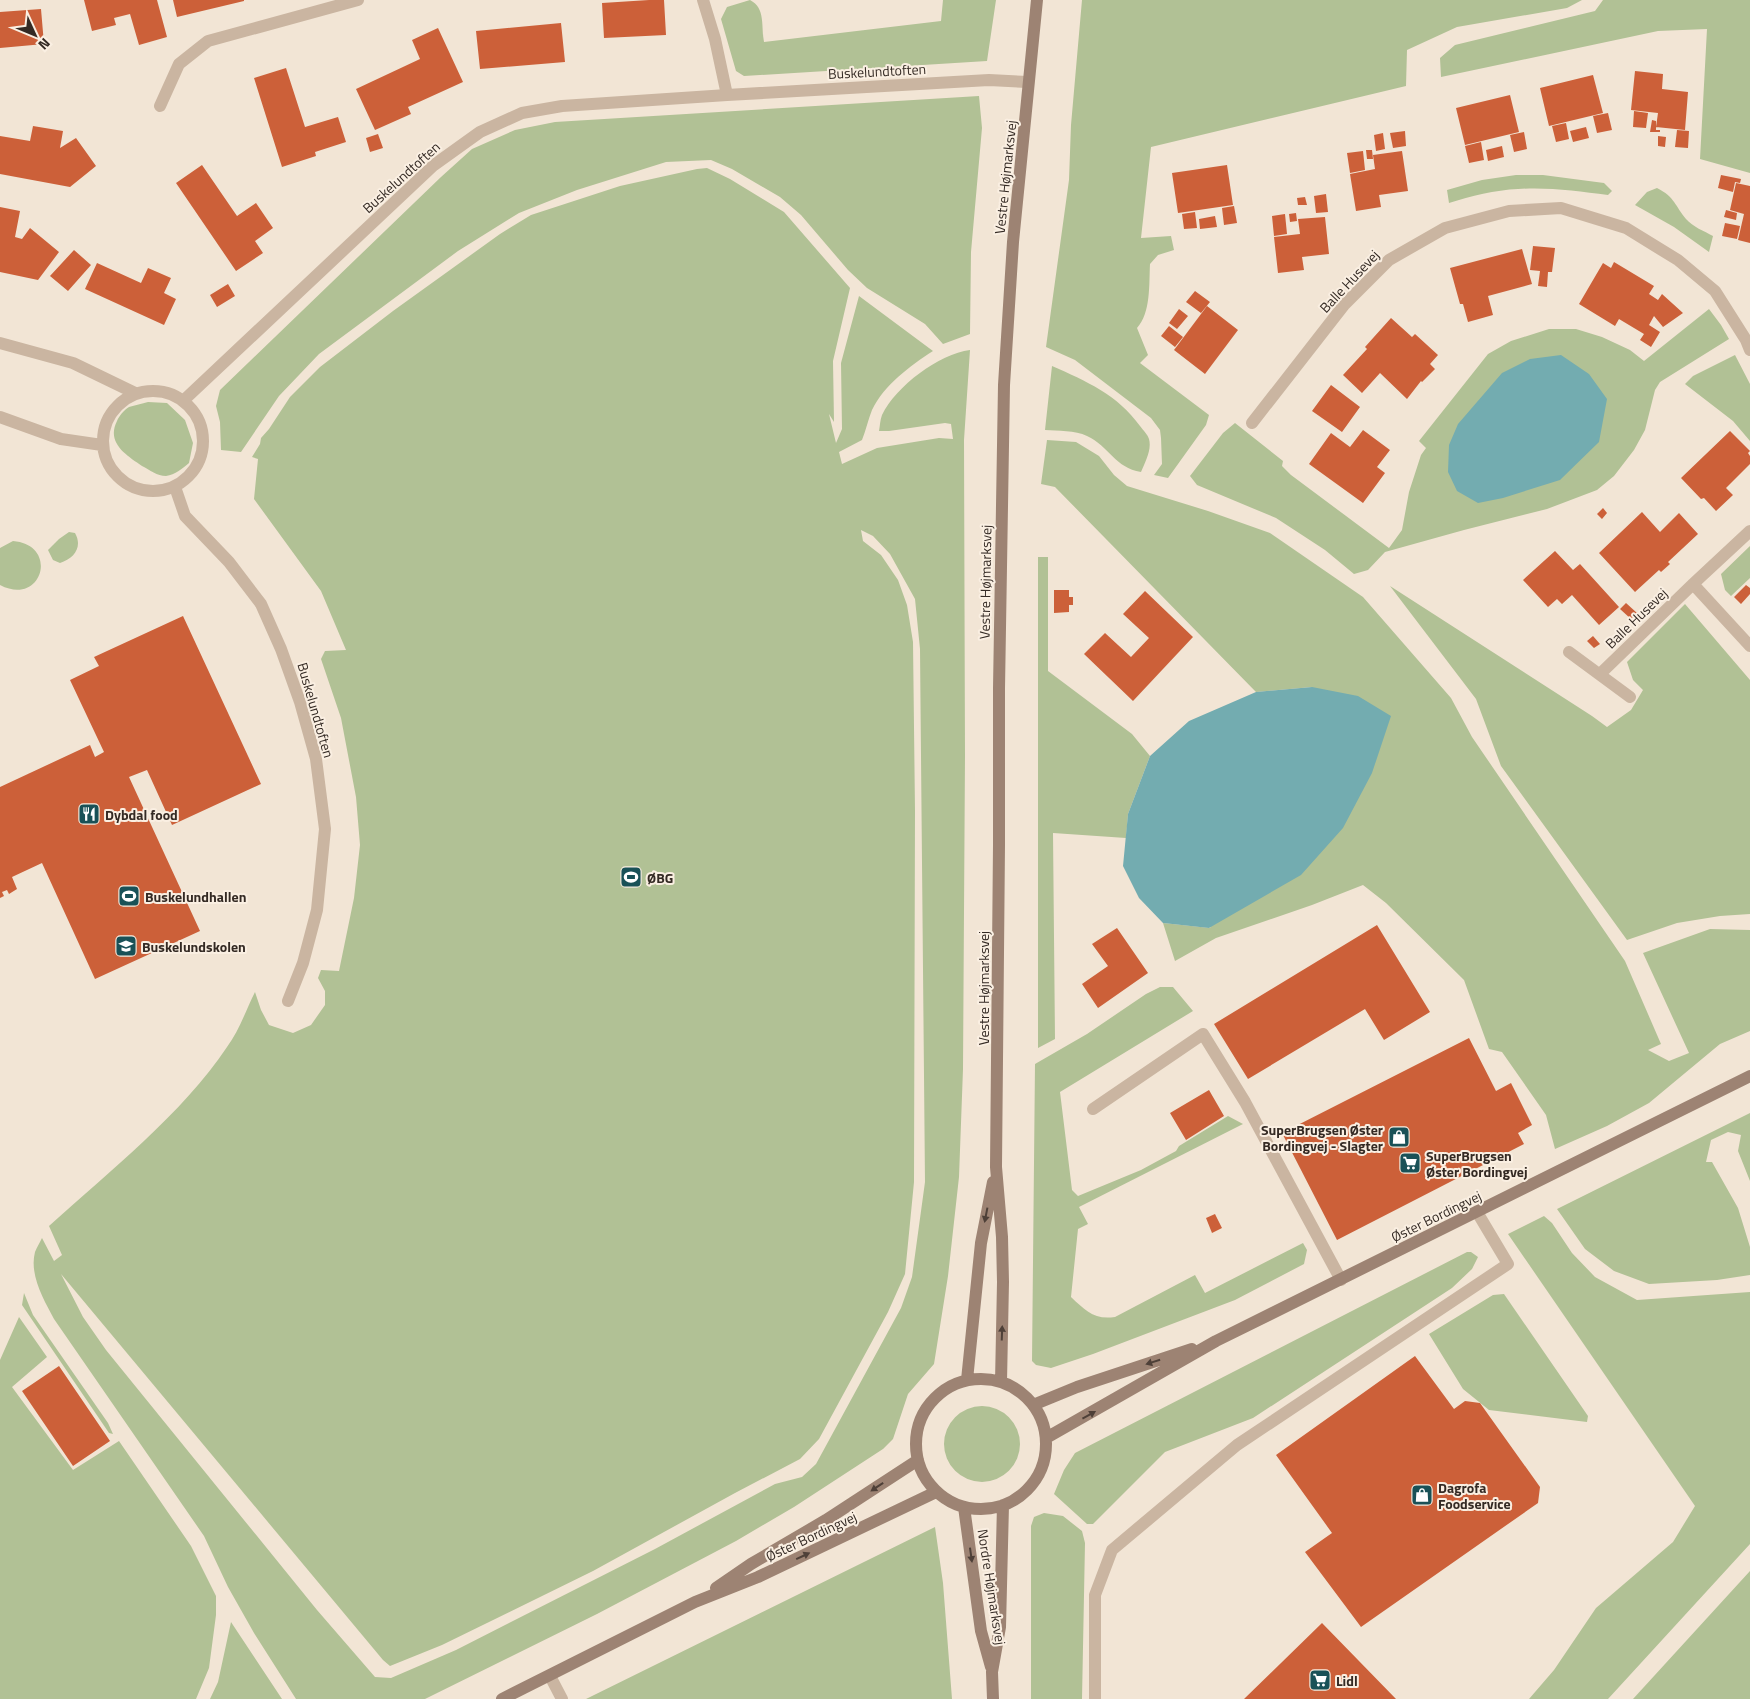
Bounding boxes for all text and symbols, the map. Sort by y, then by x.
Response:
north arrow [10,10,60,60]
text: N [34,34,56,55]
street label: Buskelundtoften [827,58,927,84]
street label: Vestre Højmarksvej [989,119,1021,235]
street label: Buskelundtoften [357,136,445,218]
street label: Balle Husevej [1314,245,1384,317]
street label: Vestre Højmarksvej [974,525,996,639]
street label: Balle Husevej [1600,583,1672,653]
street label: Buskelundtoften [292,660,340,760]
restaurant icon: Dybdal food [77,802,101,826]
place label: Dybdal food [105,804,178,825]
sports icon: ØBG [619,865,643,889]
place label: ØBG [647,867,673,888]
sports icon: Buskelundhallen [117,884,141,908]
place label: Buskelundhallen [145,886,246,907]
street label: Vestre Højmarksvej [973,931,994,1045]
school or university icon: Buskelundskolen [114,934,138,958]
place label: Buskelundskolen [142,936,246,957]
place label: SuperBrugsen Øster Bordingvej - Slagter [1261,1119,1383,1156]
shop icon: SuperBrugsen Øster Bordingvej - Slagter [1387,1125,1411,1149]
place label: SuperBrugsen Øster Bordingvej [1426,1145,1528,1182]
supermarket icon: SuperBrugsen Øster Bordingvej [1398,1151,1422,1175]
street label: Øster Bordingvej [1387,1185,1485,1247]
one-way arrow [982,1207,990,1223]
one-way arrow [998,1325,1006,1341]
one-way arrow [1145,1359,1160,1366]
one-way arrow [1081,1411,1096,1419]
place label: Dagrofa Foodservice [1438,1477,1511,1514]
one-way arrow [870,1482,884,1491]
shop icon: Dagrofa Foodservice [1410,1483,1434,1507]
street label: Øster Bordingvej [762,1506,860,1566]
street label: Nordre Højmarksvej [972,1528,1012,1646]
one-way arrow [967,1548,975,1564]
one-way arrow [796,1552,810,1560]
supermarket icon: Lidl [1308,1668,1332,1692]
place label: Lidl [1336,1670,1358,1691]

